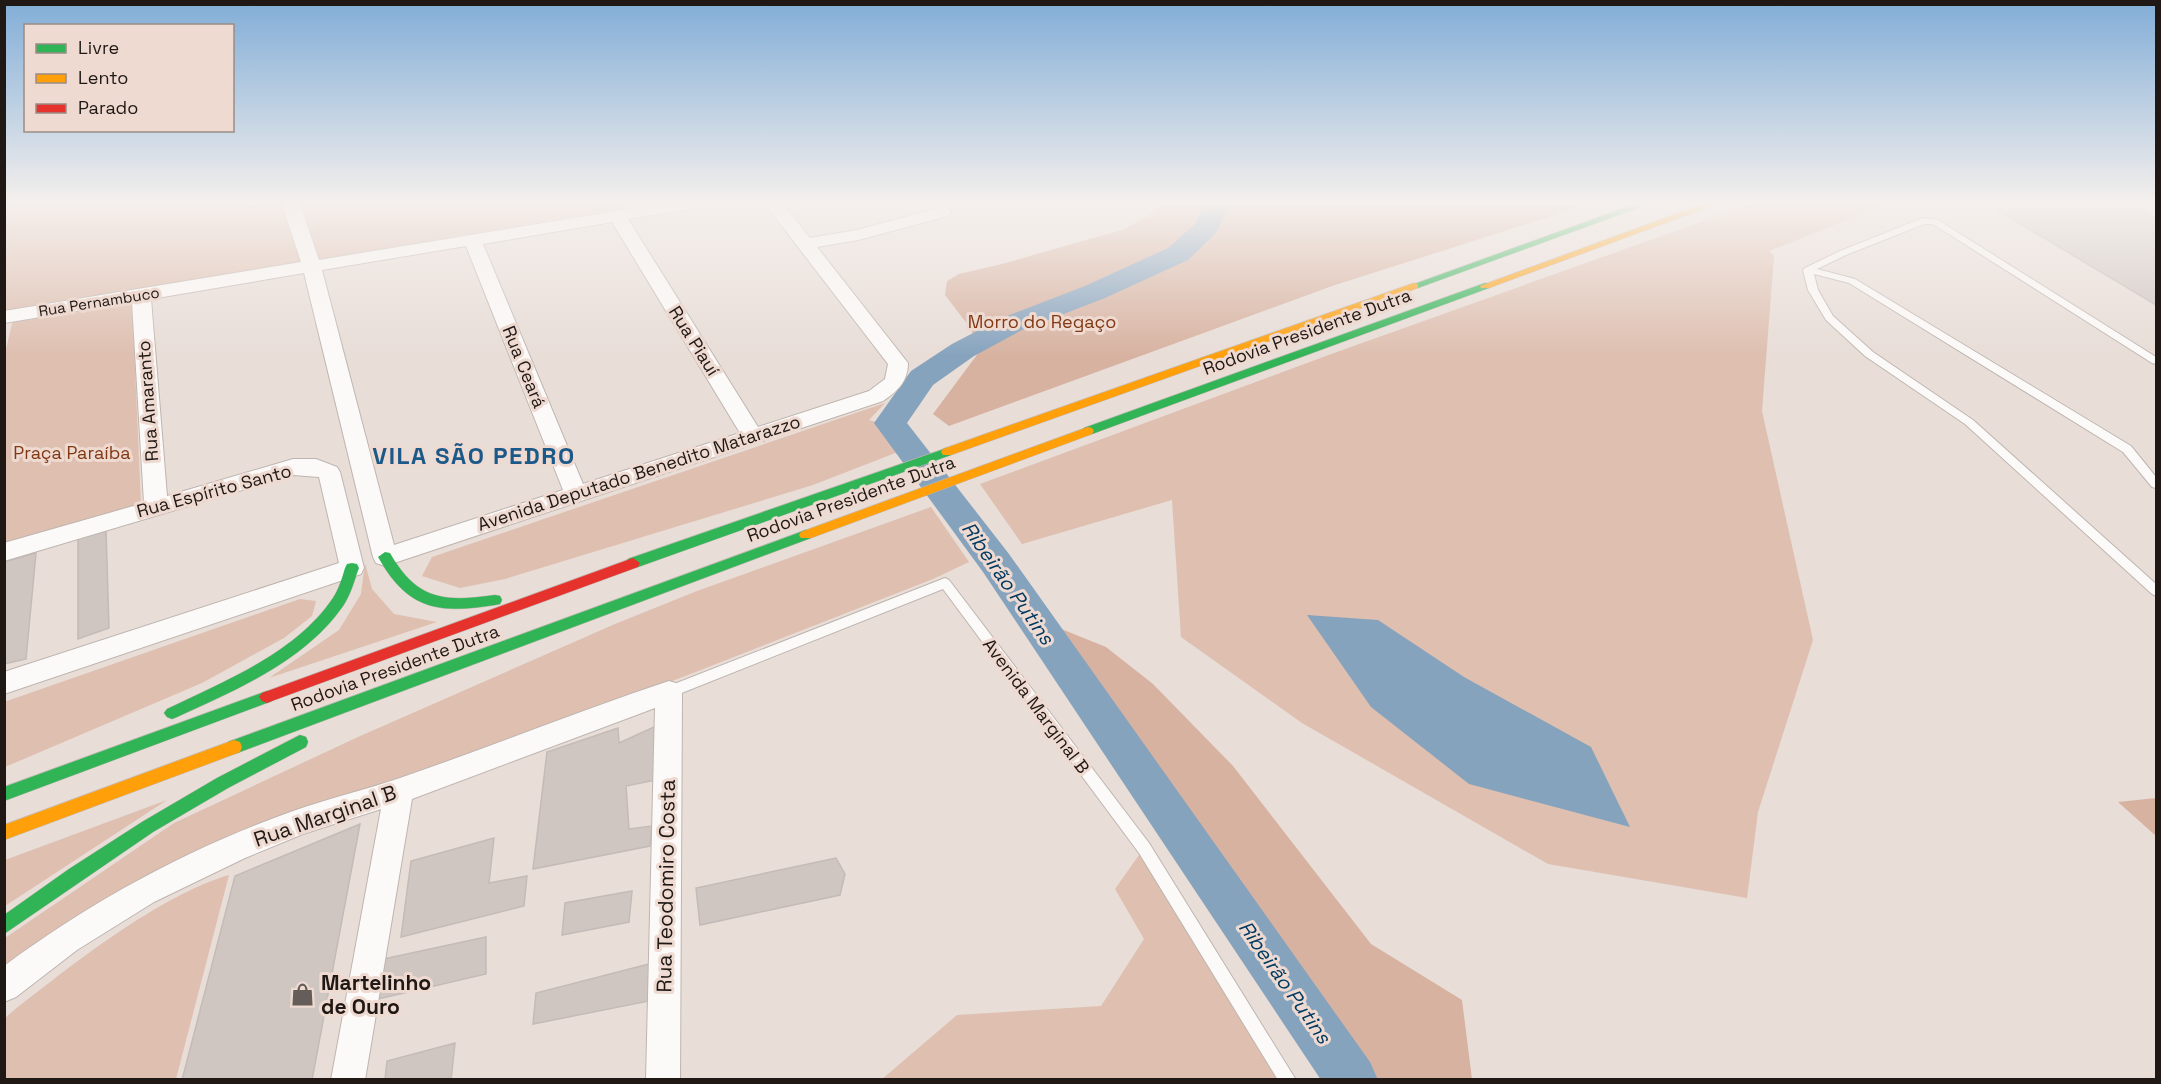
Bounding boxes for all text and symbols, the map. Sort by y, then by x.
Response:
legend [24,24,234,132]
text: Livre [78,36,119,59]
text: Lento [78,66,128,89]
text: Parado [78,96,138,119]
street label: Rua Pernambuco [37,283,161,320]
street label: Rodovia Presidente Dutra [1199,283,1414,380]
street label: Rua Piauí [664,302,725,380]
park label: Morro do Regaço [968,310,1116,333]
street label: Rua Ceará [498,322,551,411]
street label: Rua Amaranto [132,340,163,462]
street label: Avenida Deputado Benedito Matarazzo [474,409,803,536]
district label: VILA SÃO PEDRO [372,440,576,471]
park label: Praça Paraíba [13,441,131,464]
street label: Rodovia Presidente Dutra [743,450,958,547]
street label: Rua Espírito Santo [134,459,294,522]
water label: Ribeirão Putins [956,516,1061,651]
street label: Rodovia Presidente Dutra [287,619,502,716]
street label: Avenida Marginal B [978,633,1095,778]
street label: Rua Marginal B [250,778,400,853]
street label: Rua Teodomiro Costa [650,779,681,993]
water label: Ribeirão Putins [1233,915,1338,1050]
place label: Martelinho de Ouro [321,969,431,1020]
shop icon: Martelinho de Ouro [290,982,316,1008]

